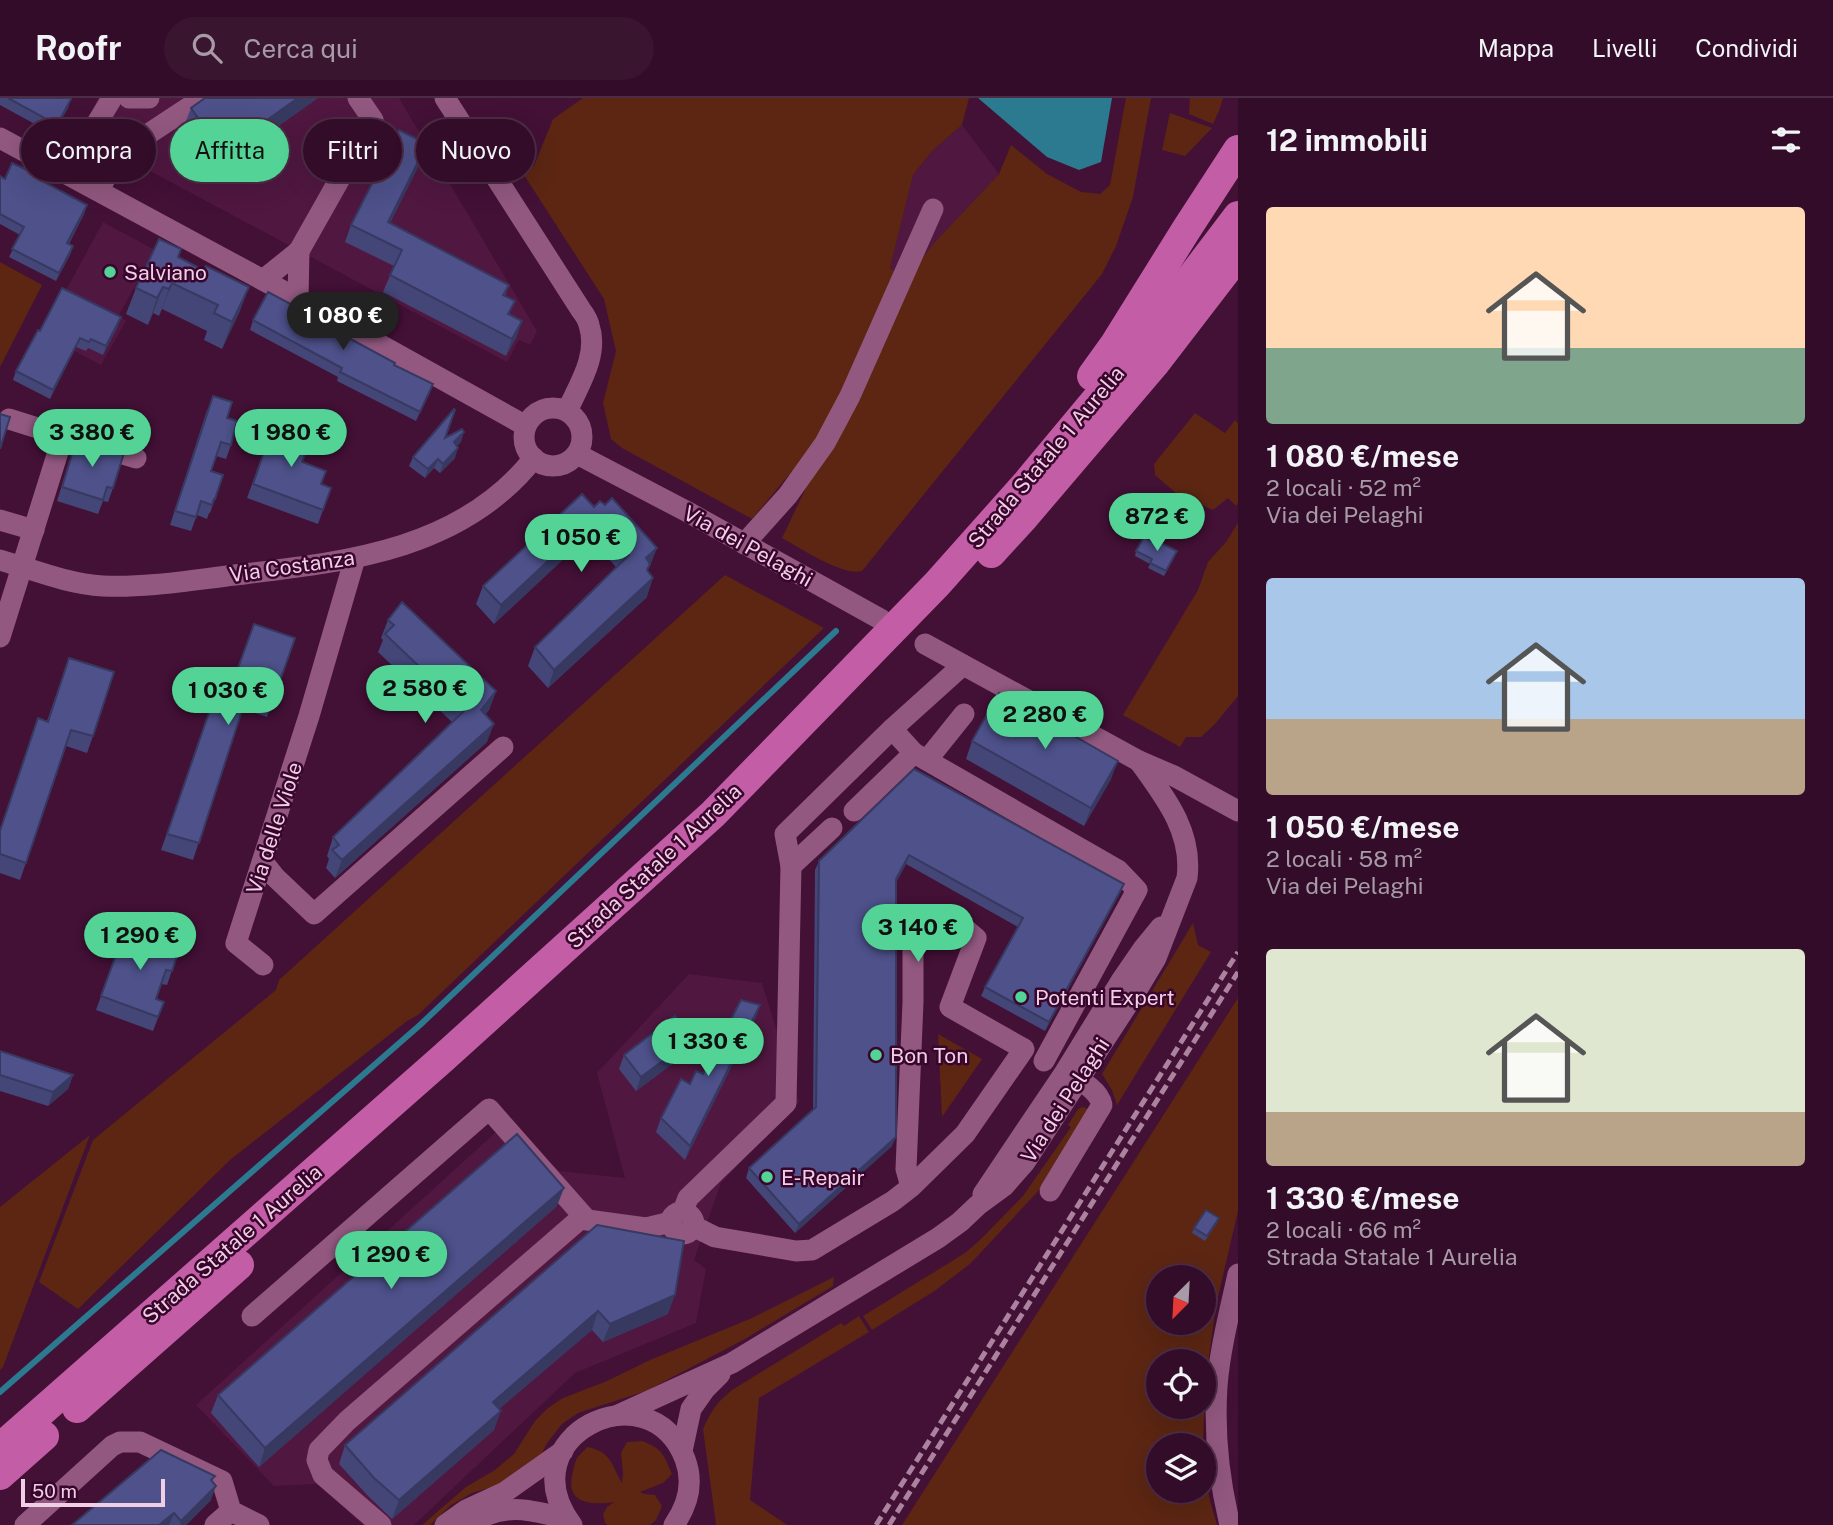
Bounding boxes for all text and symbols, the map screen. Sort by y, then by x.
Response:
search box [164,17,654,80]
text: Roofr [35,29,122,67]
icon: search [188,29,226,67]
text: Cerca qui [244,33,358,64]
text: Mappa [1478,34,1554,62]
text: Livelli [1592,34,1657,62]
text: Condividi [1695,34,1798,62]
chip: Compra [21,119,156,182]
chip: Affitta [170,119,289,182]
chip: Filtri [303,119,402,182]
chip: Nuovo [416,119,535,182]
icon: filters [1767,121,1805,159]
text: 12 immobili [1266,122,1428,158]
icon: home [1473,253,1599,379]
place label: Salviano [124,260,207,285]
marker: Salviano [102,264,118,280]
pin: 1 080 € [278,292,408,352]
text: 1 080 € [303,301,383,328]
street label: Strada Statale 1 Aurelia [963,361,1129,553]
pin: 3 380 € [27,410,157,469]
pin: 1 980 € [226,410,356,469]
text: 3 380 € [49,418,135,445]
text: 1 980 € [251,418,331,445]
text: 1 080 €/mese [1266,438,1459,474]
text: 2 locali · 52 m² [1266,474,1421,501]
pin: 872 € [1108,494,1206,553]
street label: Via dei Pelaghi [679,500,817,592]
text: Via dei Pelaghi [1266,501,1424,528]
text: 872 € [1125,502,1189,529]
pin: 1 050 € [516,514,646,574]
text: 1 050 € [541,523,621,550]
street label: Via Costanza [228,545,356,587]
icon: home [1473,624,1599,750]
pin: 2 580 € [360,666,490,725]
pin: 1 030 € [163,668,293,727]
text: 2 580 € [382,674,468,701]
text: 1 030 € [188,676,268,703]
pin: 2 280 € [980,692,1110,751]
text: 2 280 € [1003,700,1087,727]
street label: Via delle Viole [241,759,307,897]
street label: Strada Statale 1 Aurelia [562,779,746,953]
text: 1 050 €/mese [1266,809,1460,845]
text: 2 locali · 58 m² [1266,845,1422,872]
text: Via dei Pelaghi [1266,872,1424,899]
pin: 3 140 € [853,904,983,964]
pin: 1 290 € [75,912,205,972]
text: 3 140 € [878,913,958,940]
text: 1 290 € [100,921,180,948]
place label: Potenti Expert [1035,985,1175,1010]
marker: Potenti Expert [1013,989,1029,1005]
icon: home [1473,995,1599,1121]
pin: 1 330 € [643,1018,773,1078]
text: 1 330 € [668,1027,748,1054]
street label: Via dei Pelaghi [1015,1033,1115,1167]
place label: Bon Ton [890,1043,968,1068]
marker: Bon Ton [868,1047,884,1063]
street label: Strada Statale 1 Aurelia [137,1159,327,1329]
place label: E-Repair [781,1165,865,1190]
marker: E-Repair [759,1169,775,1185]
text: 1 330 €/mese [1266,1180,1460,1216]
text: 2 locali · 66 m² [1266,1216,1421,1243]
pin: 1 290 € [326,1232,456,1291]
text: 1 290 € [351,1240,431,1267]
text: Strada Statale 1 Aurelia [1266,1243,1517,1270]
north arrow [1146,1265,1216,1335]
map controls [1146,1265,1216,1503]
button: locate [1146,1349,1216,1419]
button: layers [1146,1433,1216,1503]
scale bar [21,1476,164,1508]
text: 50 m [32,1480,77,1502]

